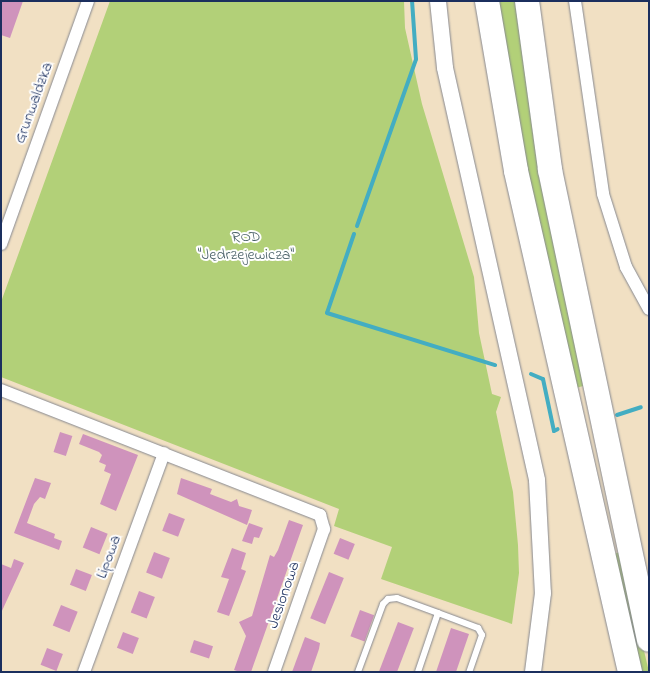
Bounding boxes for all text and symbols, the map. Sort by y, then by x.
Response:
street label: Grunwaldzka [10,60,58,146]
park label: ROD "Jędrzejewicza" [198,227,294,265]
street label: Lipowa [92,533,126,581]
street label: Jesionowa [264,559,304,631]

